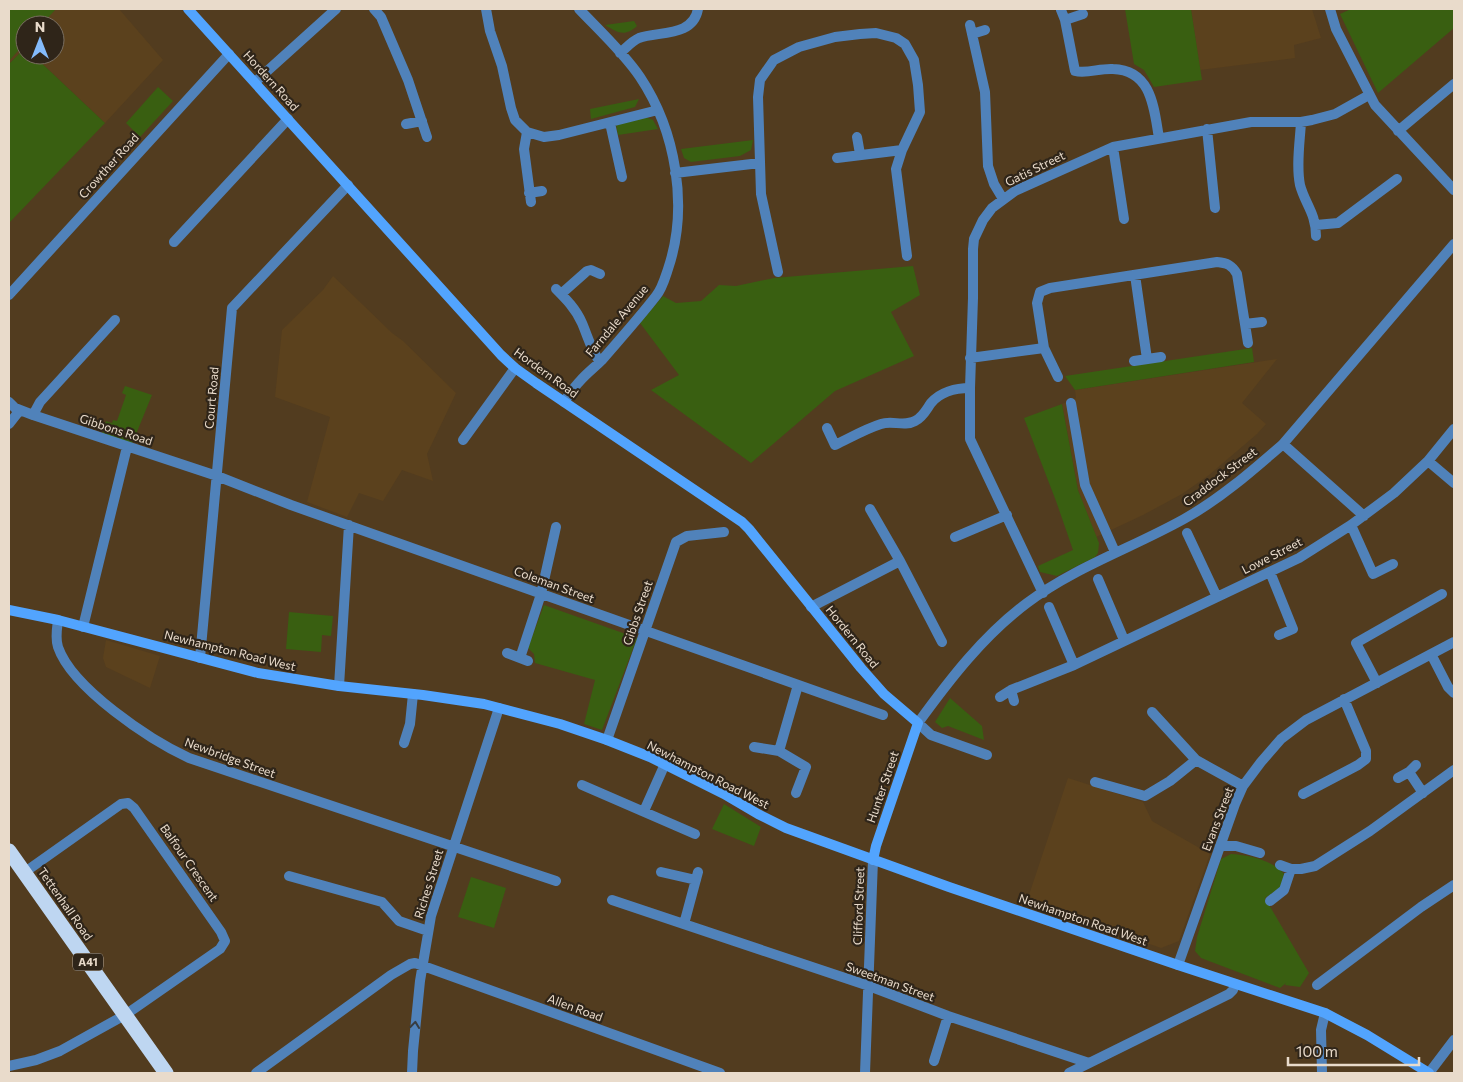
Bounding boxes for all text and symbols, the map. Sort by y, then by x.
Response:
north arrow [15,15,65,65]
text: N [35,18,45,35]
street label: Hordern Road [241,47,302,113]
street label: Crowther Road [75,130,141,201]
street label: Gatis Street [1002,148,1067,189]
street label: Farndale Avenue [582,282,650,359]
street label: Hordern Road [512,344,581,400]
street label: Court Road [201,366,221,429]
street label: Gibbons Road [78,411,155,447]
street label: Craddock Street [1180,444,1259,509]
street label: Lowe Street [1239,534,1304,576]
street label: Coleman Street [512,563,597,605]
street label: Gibbs Street [619,578,655,647]
street label: Hordern Road [823,602,882,670]
street label: Newhampton Road West [163,627,298,673]
street label: Newbridge Street [183,734,278,780]
street label: Newhampton Road West [645,737,772,811]
street label: Hunter Street [863,749,901,824]
street label: Evans Street [1198,784,1236,853]
street label: Balfour Crescent [158,821,222,904]
street label: Riches Street [411,847,445,920]
street label: Tettenhall Road [36,864,96,943]
street label: Clifford Street [850,867,866,945]
street label: Newhampton Road West [1017,890,1150,948]
road number: A41 [73,954,103,970]
street label: Sweetman Street [844,958,937,1004]
street label: Allen Road [546,991,605,1024]
one-way arrow [410,1020,421,1028]
scale bar [1288,1034,1419,1066]
text: 100 m [1296,1042,1338,1060]

